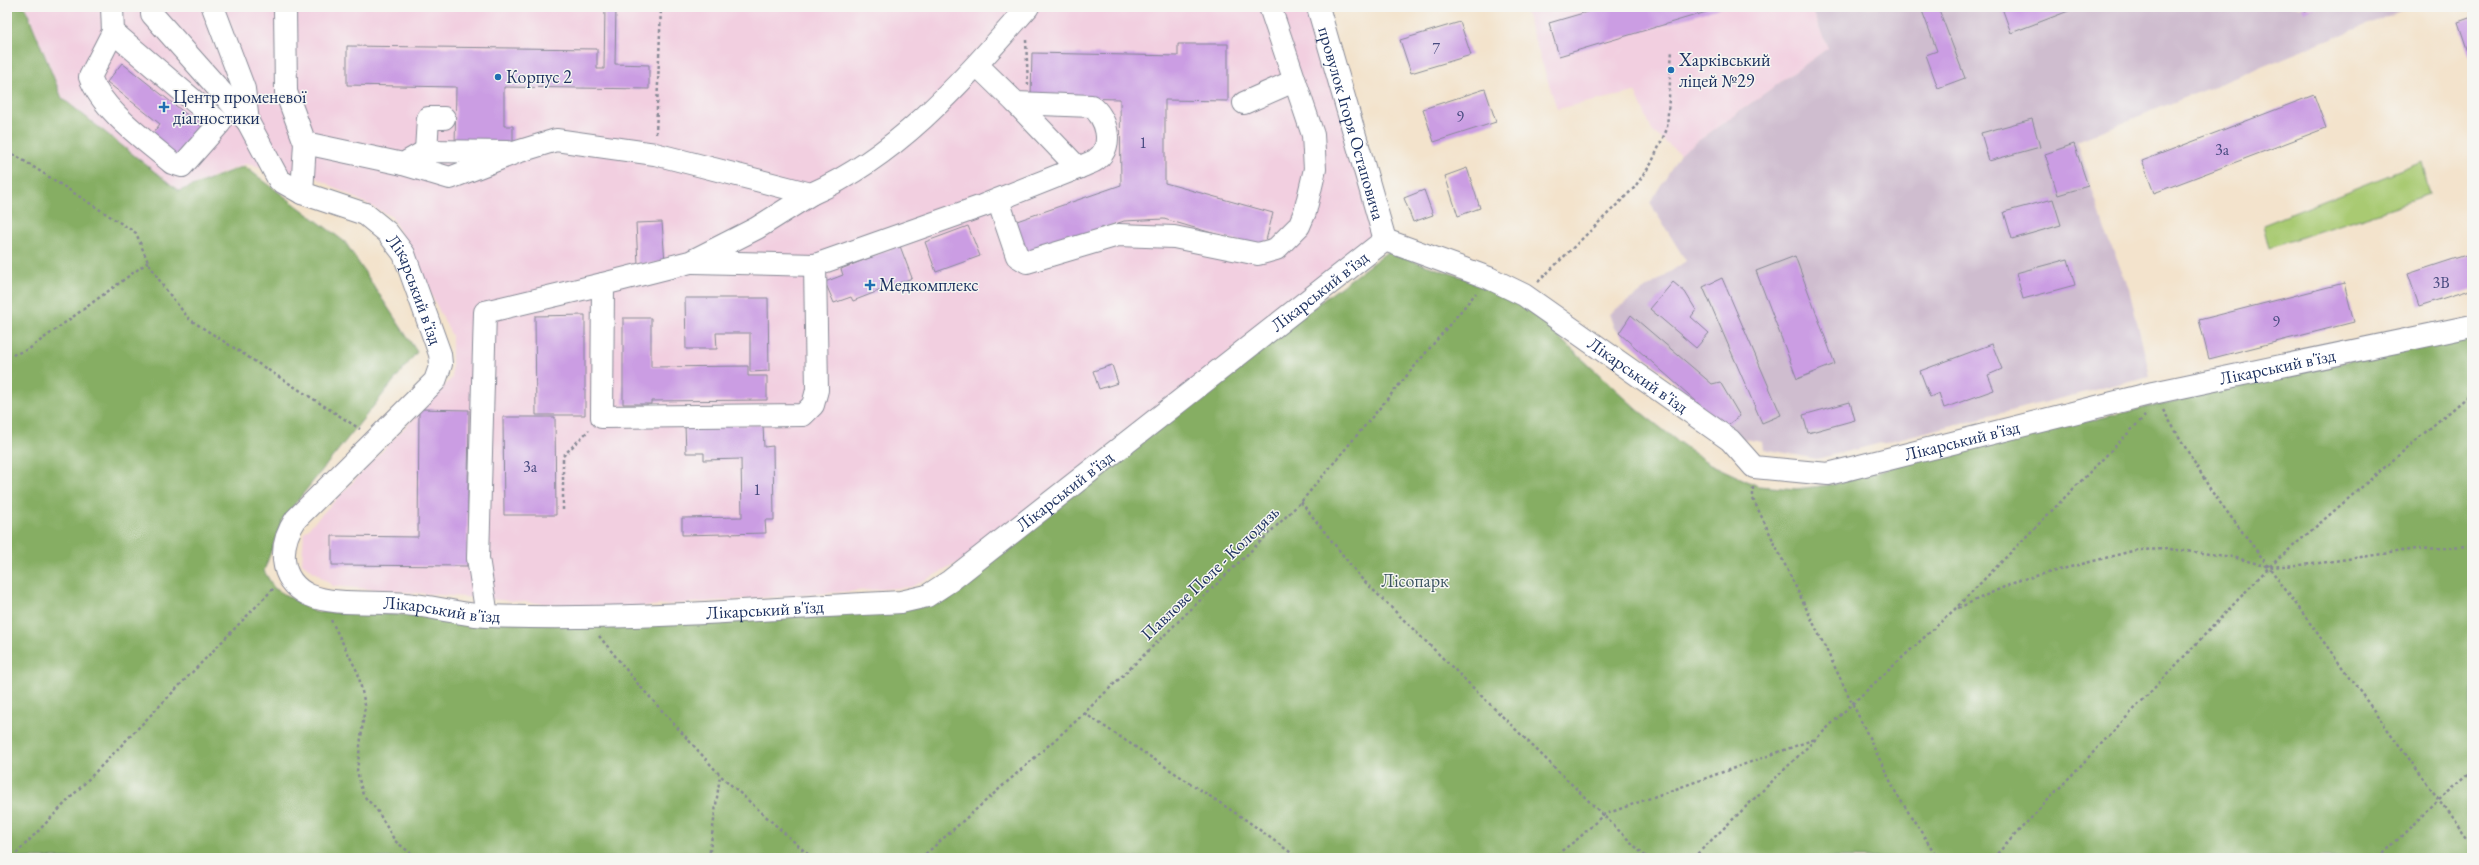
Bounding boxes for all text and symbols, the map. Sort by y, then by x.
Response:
street label: провулок Ігоря Остаповича [1313,24,1391,223]
house number: 7 [1432,38,1440,59]
place label: Харківський ліцей №29 [1678,48,1771,92]
place label: Корпус 2 [506,65,572,88]
marker: Харківський ліцей №29 [1666,65,1676,75]
marker: Корпус 2 [493,72,503,82]
place label: Центр променевої діагностики [173,85,307,129]
marker: Центр променевої діагностики [158,101,170,113]
house number: 9 [1456,106,1464,127]
house number: 1 [1139,132,1147,153]
house number: 3а [2215,139,2230,160]
street label: Лікарський в'їзд [382,229,448,348]
street label: Лікарський в'їзд [1266,245,1373,336]
house number: 3В [2432,272,2450,293]
place label: Медкомплекс [879,273,979,296]
marker: Медкомплекс [864,279,876,291]
house number: 9 [2272,311,2280,332]
street label: Лікарський в'їзд [1583,331,1693,418]
street label: Лікарський в'їзд [2217,343,2337,390]
street label: Лікарський в'їзд [1902,415,2022,466]
street label: Лікарський в'їзд [1011,445,1118,536]
house number: 3а [523,456,538,477]
house number: 1 [753,479,761,500]
street label: Павлове Поле - Колодязь [1136,500,1284,645]
park label: Лісопарк [1381,569,1449,592]
street label: Лікарський в'їзд [383,591,500,627]
street label: Лікарський в'їзд [705,594,824,624]

